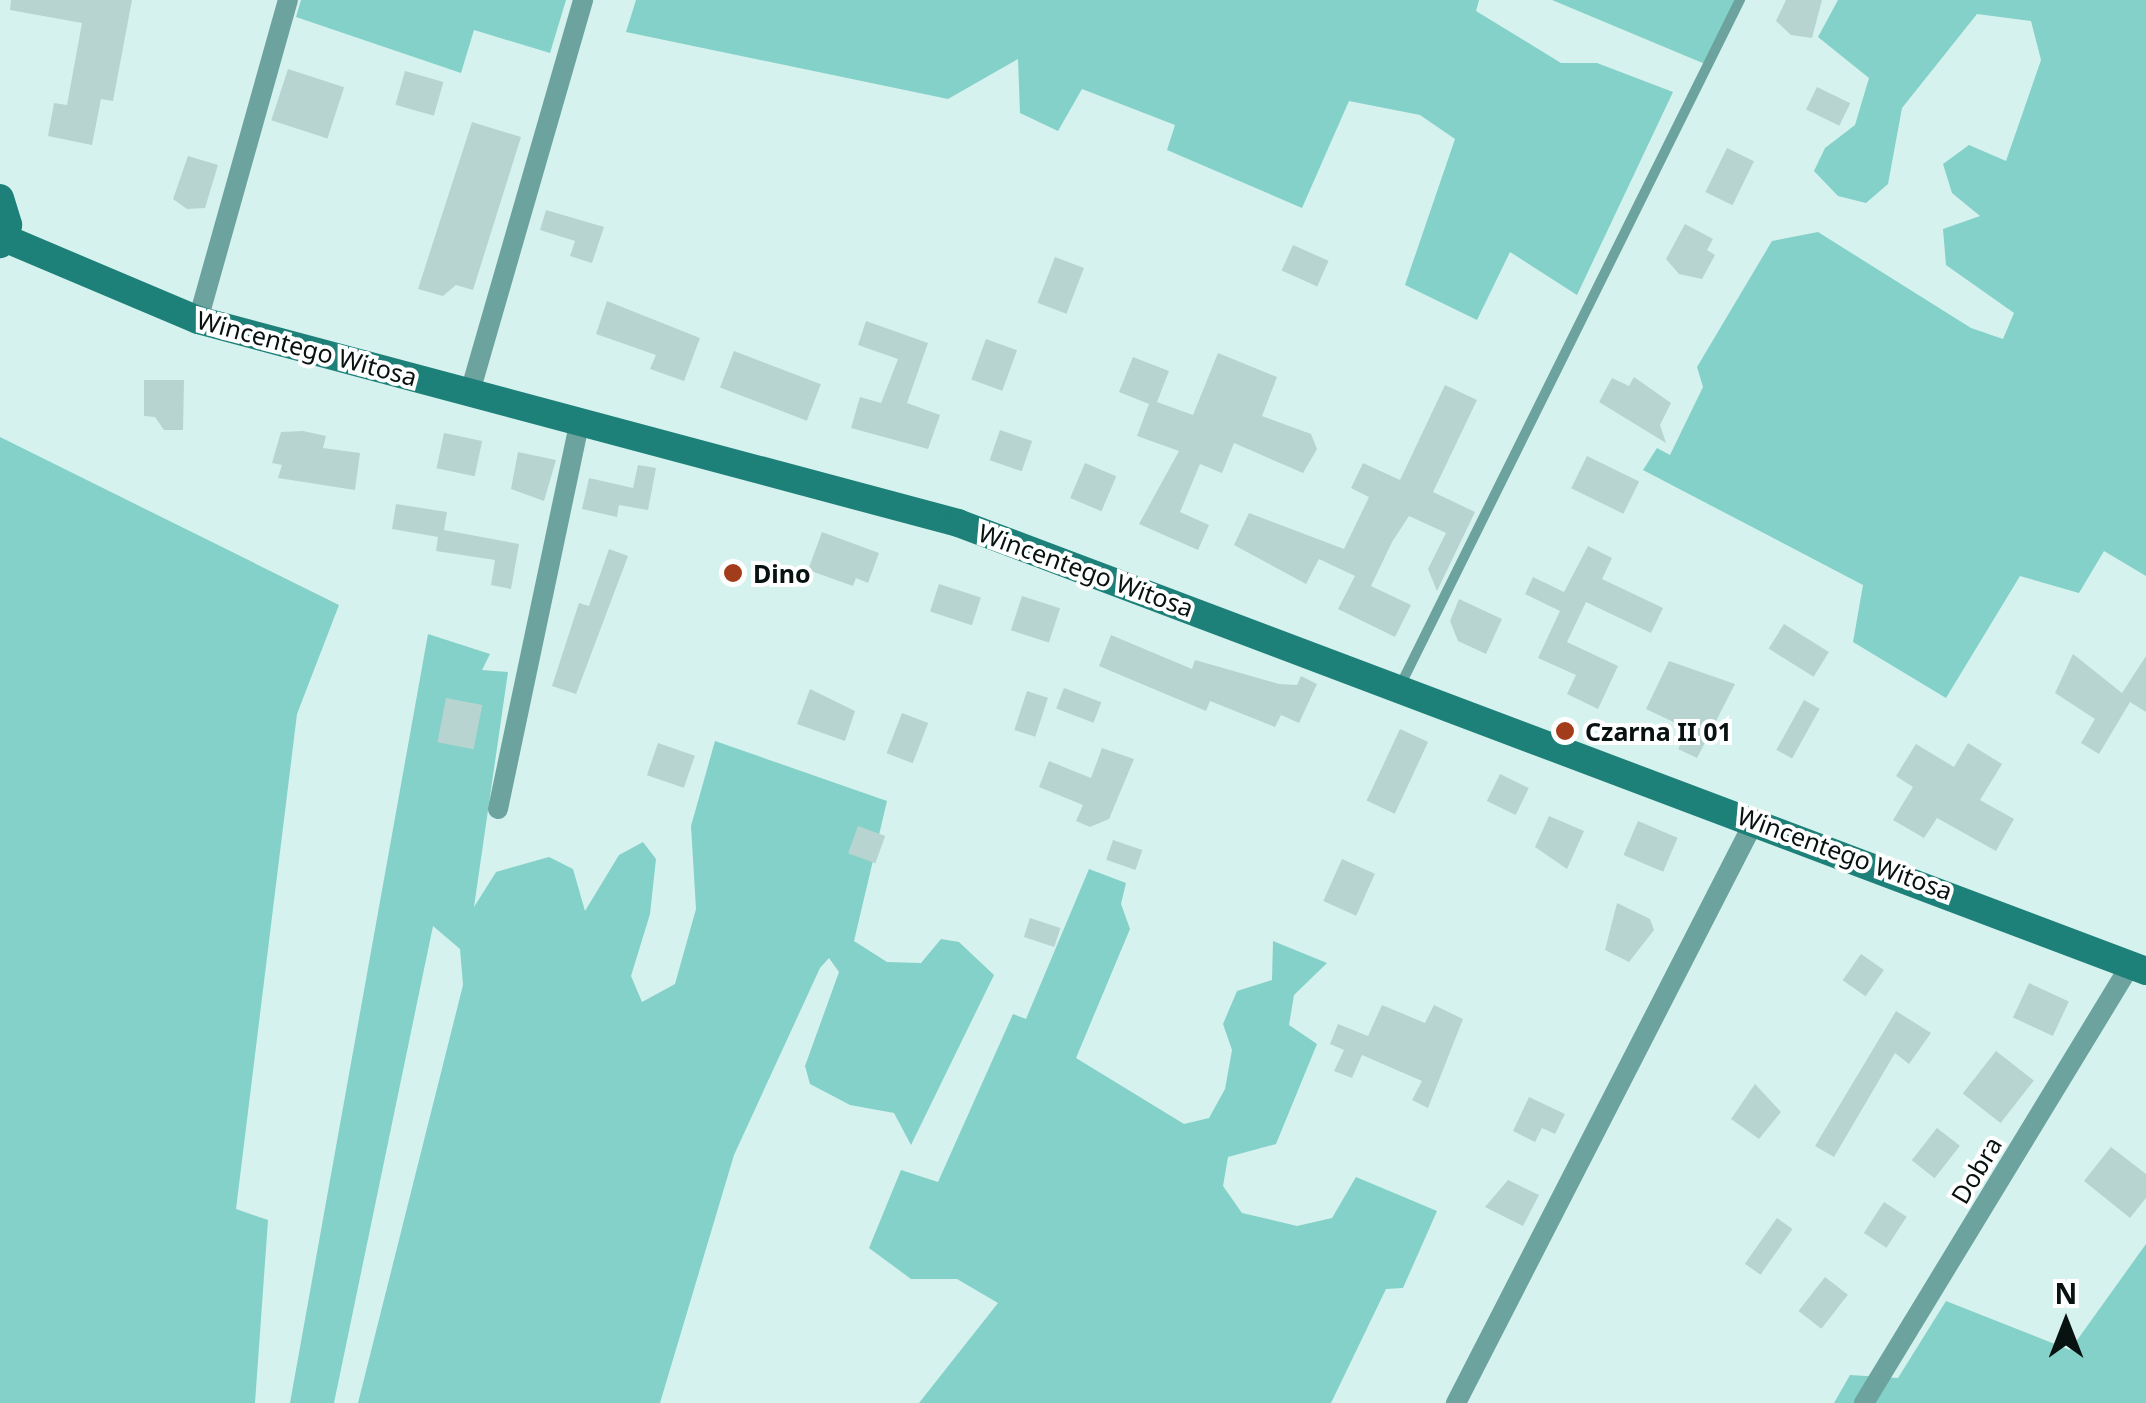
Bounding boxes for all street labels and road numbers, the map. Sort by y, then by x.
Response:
street label: Wincentego Witosa [194,304,420,392]
street label: Wincentego Witosa [974,517,1198,623]
street label: Wincentego Witosa [1733,800,1957,906]
street label: Dobra [1944,1131,2008,1209]

